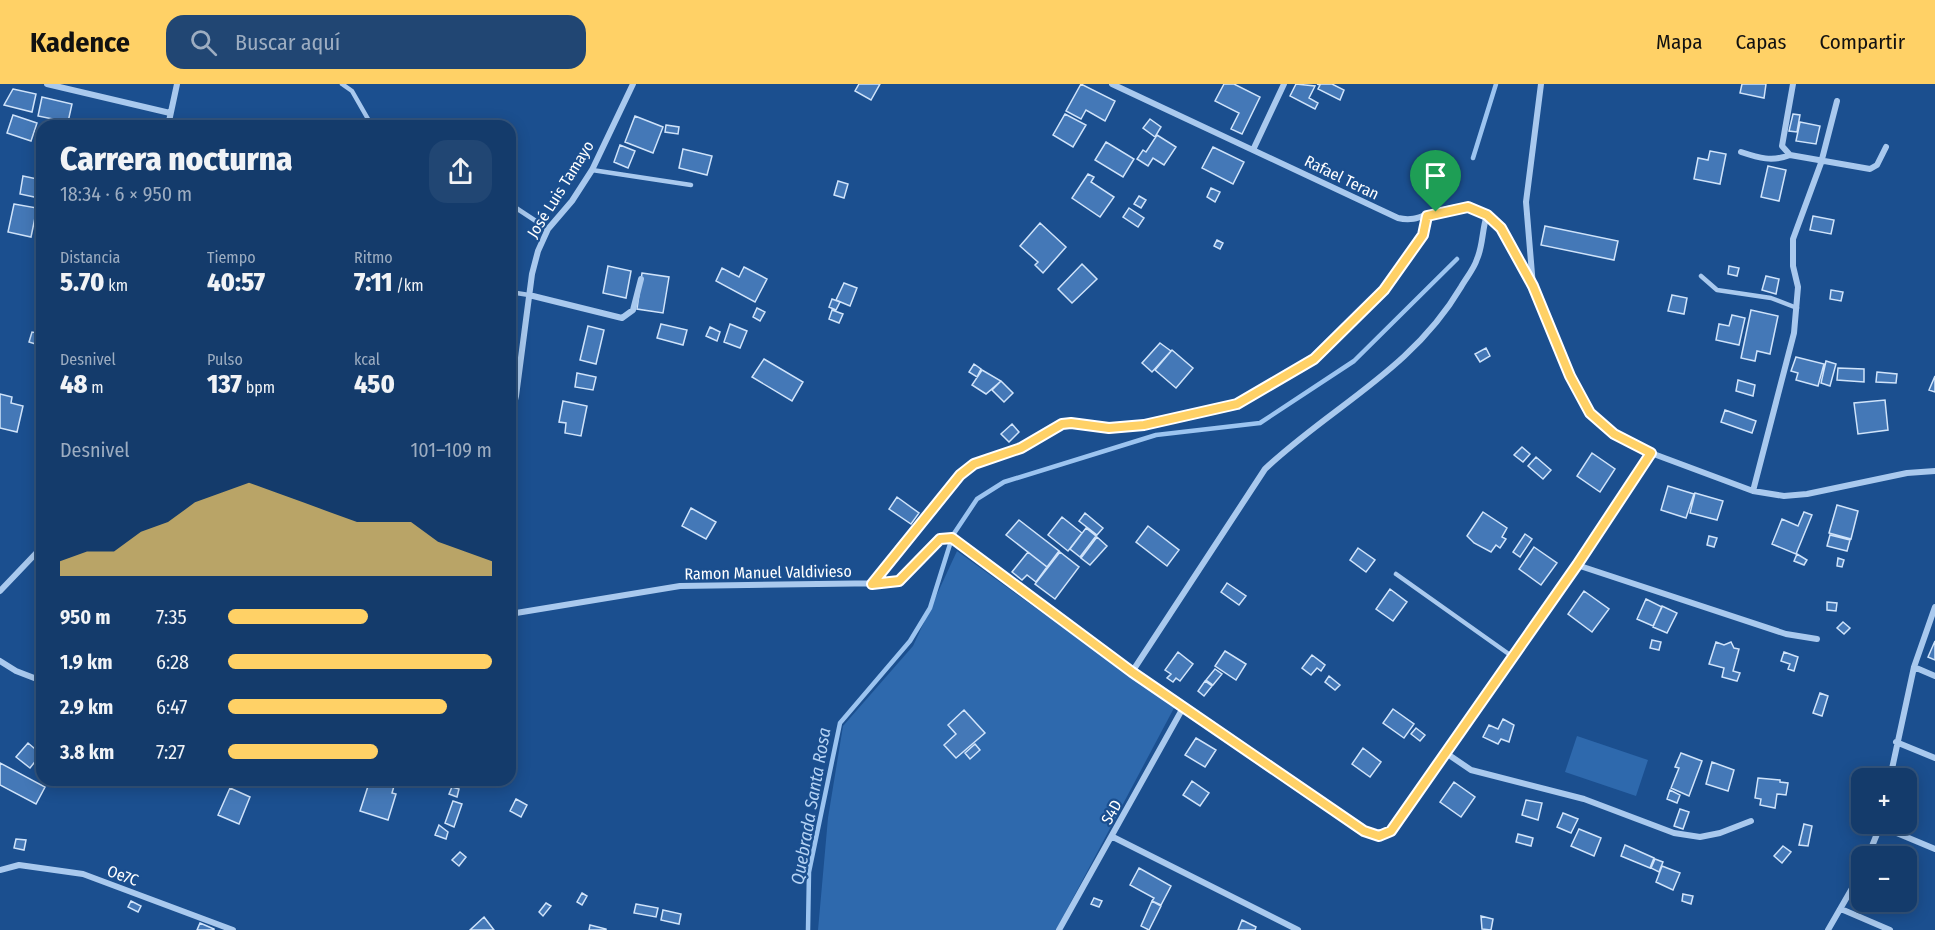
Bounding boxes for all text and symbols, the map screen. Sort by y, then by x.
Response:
search box [166,15,586,69]
text: Kadence [30,26,130,59]
icon: search [187,26,220,59]
text: Buscar aquí [235,29,340,56]
text: Mapa [1656,29,1703,55]
text: Capas [1736,29,1786,55]
text: Compartir [1819,29,1905,55]
street label: José Luis Tamayo [523,137,598,241]
text: Carrera nocturna [60,139,293,179]
button: share [429,140,492,203]
pin [1410,150,1461,212]
street label: Rafael Teran [1301,151,1382,204]
icon: arrive [1419,159,1452,192]
text: 18:34 · 6 × 950 m [60,182,192,206]
text: Distancia [60,248,120,267]
text: Tiempo [207,248,256,267]
text: Ritmo [354,248,393,267]
text: 5.70 [60,267,105,298]
text: 40:57 [207,267,265,298]
text: 7:11 [354,267,392,298]
text: km [105,276,128,295]
text: /km [392,276,423,295]
text: Desnivel [60,350,116,369]
text: Pulso [207,350,243,369]
text: kcal [354,350,380,369]
text: 48 [60,369,88,400]
text: 137 [207,369,242,400]
text: 450 [354,369,395,400]
text: m [88,378,104,397]
text: bpm [242,378,275,397]
text: Desnivel [60,438,130,462]
text: 101–109 m [411,438,492,462]
street label: Ramon Manuel Valdivieso [684,562,852,583]
text: 950 m [60,605,111,629]
text: 7:35 [156,605,187,629]
text: 1.9 km [60,650,113,674]
text: 6:28 [156,650,189,674]
text: 2.9 km [60,695,113,719]
text: 6:47 [156,695,187,719]
water label: Quebrada Santa Rosa [786,726,836,886]
text: 3.8 km [60,740,114,764]
text: 7:27 [156,740,185,764]
map controls [1851,768,1917,912]
button: + [1851,768,1917,834]
street label: S4D [1097,797,1126,828]
button: − [1851,846,1917,912]
street label: Oe7C [105,861,141,890]

